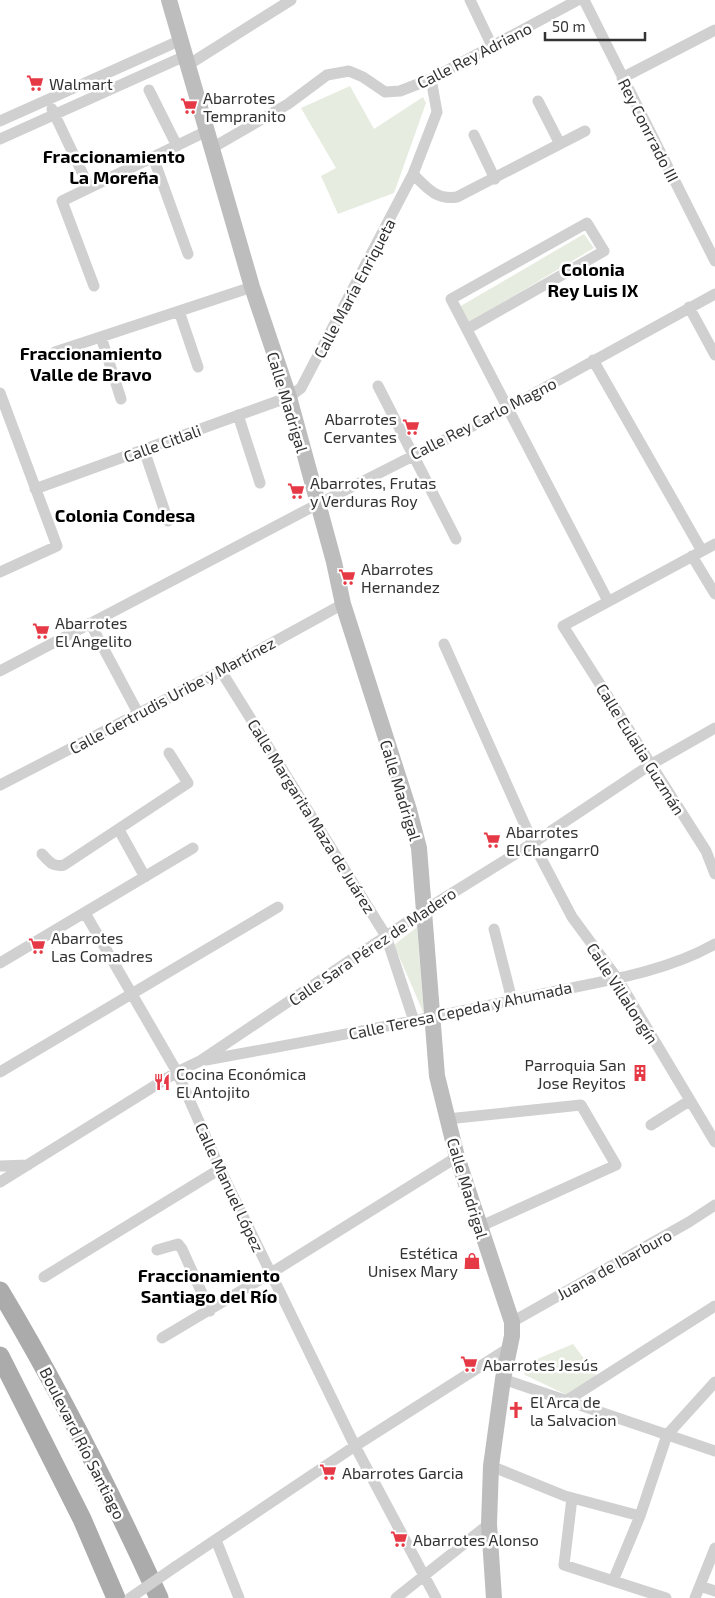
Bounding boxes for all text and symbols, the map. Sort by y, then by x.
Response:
scale bar [545,10,645,42]
text: 50 m [552,17,586,35]
street label: Calle Rey Adriano [414,18,534,92]
supermarket icon: Walmart [25,73,45,93]
place label: Walmart [49,74,113,93]
street label: Rey Conrrado III [615,75,683,185]
place label: Abarrotes Tempranito [203,88,286,125]
supermarket icon: Abarrotes Tempranito [179,96,199,116]
district label: Fraccionamiento La Moreña [43,145,185,188]
street label: Calle María Enriqueta [309,215,399,361]
district label: Colonia Rey Luis IX [548,258,639,301]
district label: Fraccionamiento Valle de Bravo [20,342,162,385]
street label: Calle Madrigal [264,349,312,455]
street label: Calle Rey Carlo Magno [407,373,559,463]
place label: Abarrotes Cervantes [324,409,397,446]
supermarket icon: Abarrotes Cervantes [401,417,421,437]
street label: Calle Citlali [121,420,203,466]
place label: Abarrotes, Frutas y Verduras Roy [310,473,436,510]
supermarket icon: Abarrotes, Frutas y Verduras Roy [286,481,306,501]
district label: Colonia Condesa [55,504,195,526]
place label: Abarrotes Hernandez [361,559,440,596]
supermarket icon: Abarrotes Hernandez [337,567,357,587]
place label: Abarrotes El Angelito [55,613,132,650]
supermarket icon: Abarrotes El Angelito [31,621,51,641]
street label: Calle Gertrudis Uribe y Martínez [66,633,278,757]
street label: Calle Eulalia Guzmán [593,680,689,818]
street label: Calle Margarita Maza de Juárez [244,715,380,917]
street label: Calle Madrigal [377,737,425,843]
place label: Abarrotes El Changarr0 [506,822,600,859]
supermarket icon: Abarrotes El Changarr0 [482,830,502,850]
street label: Calle Sara Pérez de Madero [285,883,459,1009]
place label: Abarrotes Las Comadres [51,928,153,965]
supermarket icon: Abarrotes Las Comadres [27,936,47,956]
street label: Calle Villalongín [583,939,663,1047]
street label: Calle Teresa Cepeda y Ahumada [347,977,573,1043]
place label: Parroquia San Jose Reyitos [525,1055,626,1092]
building icon: Parroquia San Jose Reyitos [630,1063,650,1083]
place label: Cocina Económica El Antojito [176,1064,306,1102]
restaurant icon: Cocina Económica El Antojito [152,1072,172,1092]
street label: Calle Manuel López [192,1119,268,1255]
street label: Calle Madrigal [444,1135,492,1241]
street label: Juana de Ibarburo [553,1225,675,1303]
place label: Estética Unisex Mary [368,1243,459,1280]
shop icon: Estética Unisex Mary [462,1251,482,1271]
district label: Fraccionamiento Santiago del Río [138,1264,280,1307]
supermarket icon: Abarrotes Jesús [459,1354,479,1374]
place label: Abarrotes Jesús [483,1355,598,1374]
street label: Boulevard Río Santiago [36,1364,130,1522]
place label: El Arca de la Salvacion [530,1392,617,1429]
church icon: El Arca de la Salvacion [506,1400,526,1420]
supermarket icon: Abarrotes Garcia [318,1462,338,1482]
place label: Abarrotes Garcia [342,1463,464,1482]
supermarket icon: Abarrotes Alonso [389,1529,409,1549]
place label: Abarrotes Alonso [413,1530,539,1549]

